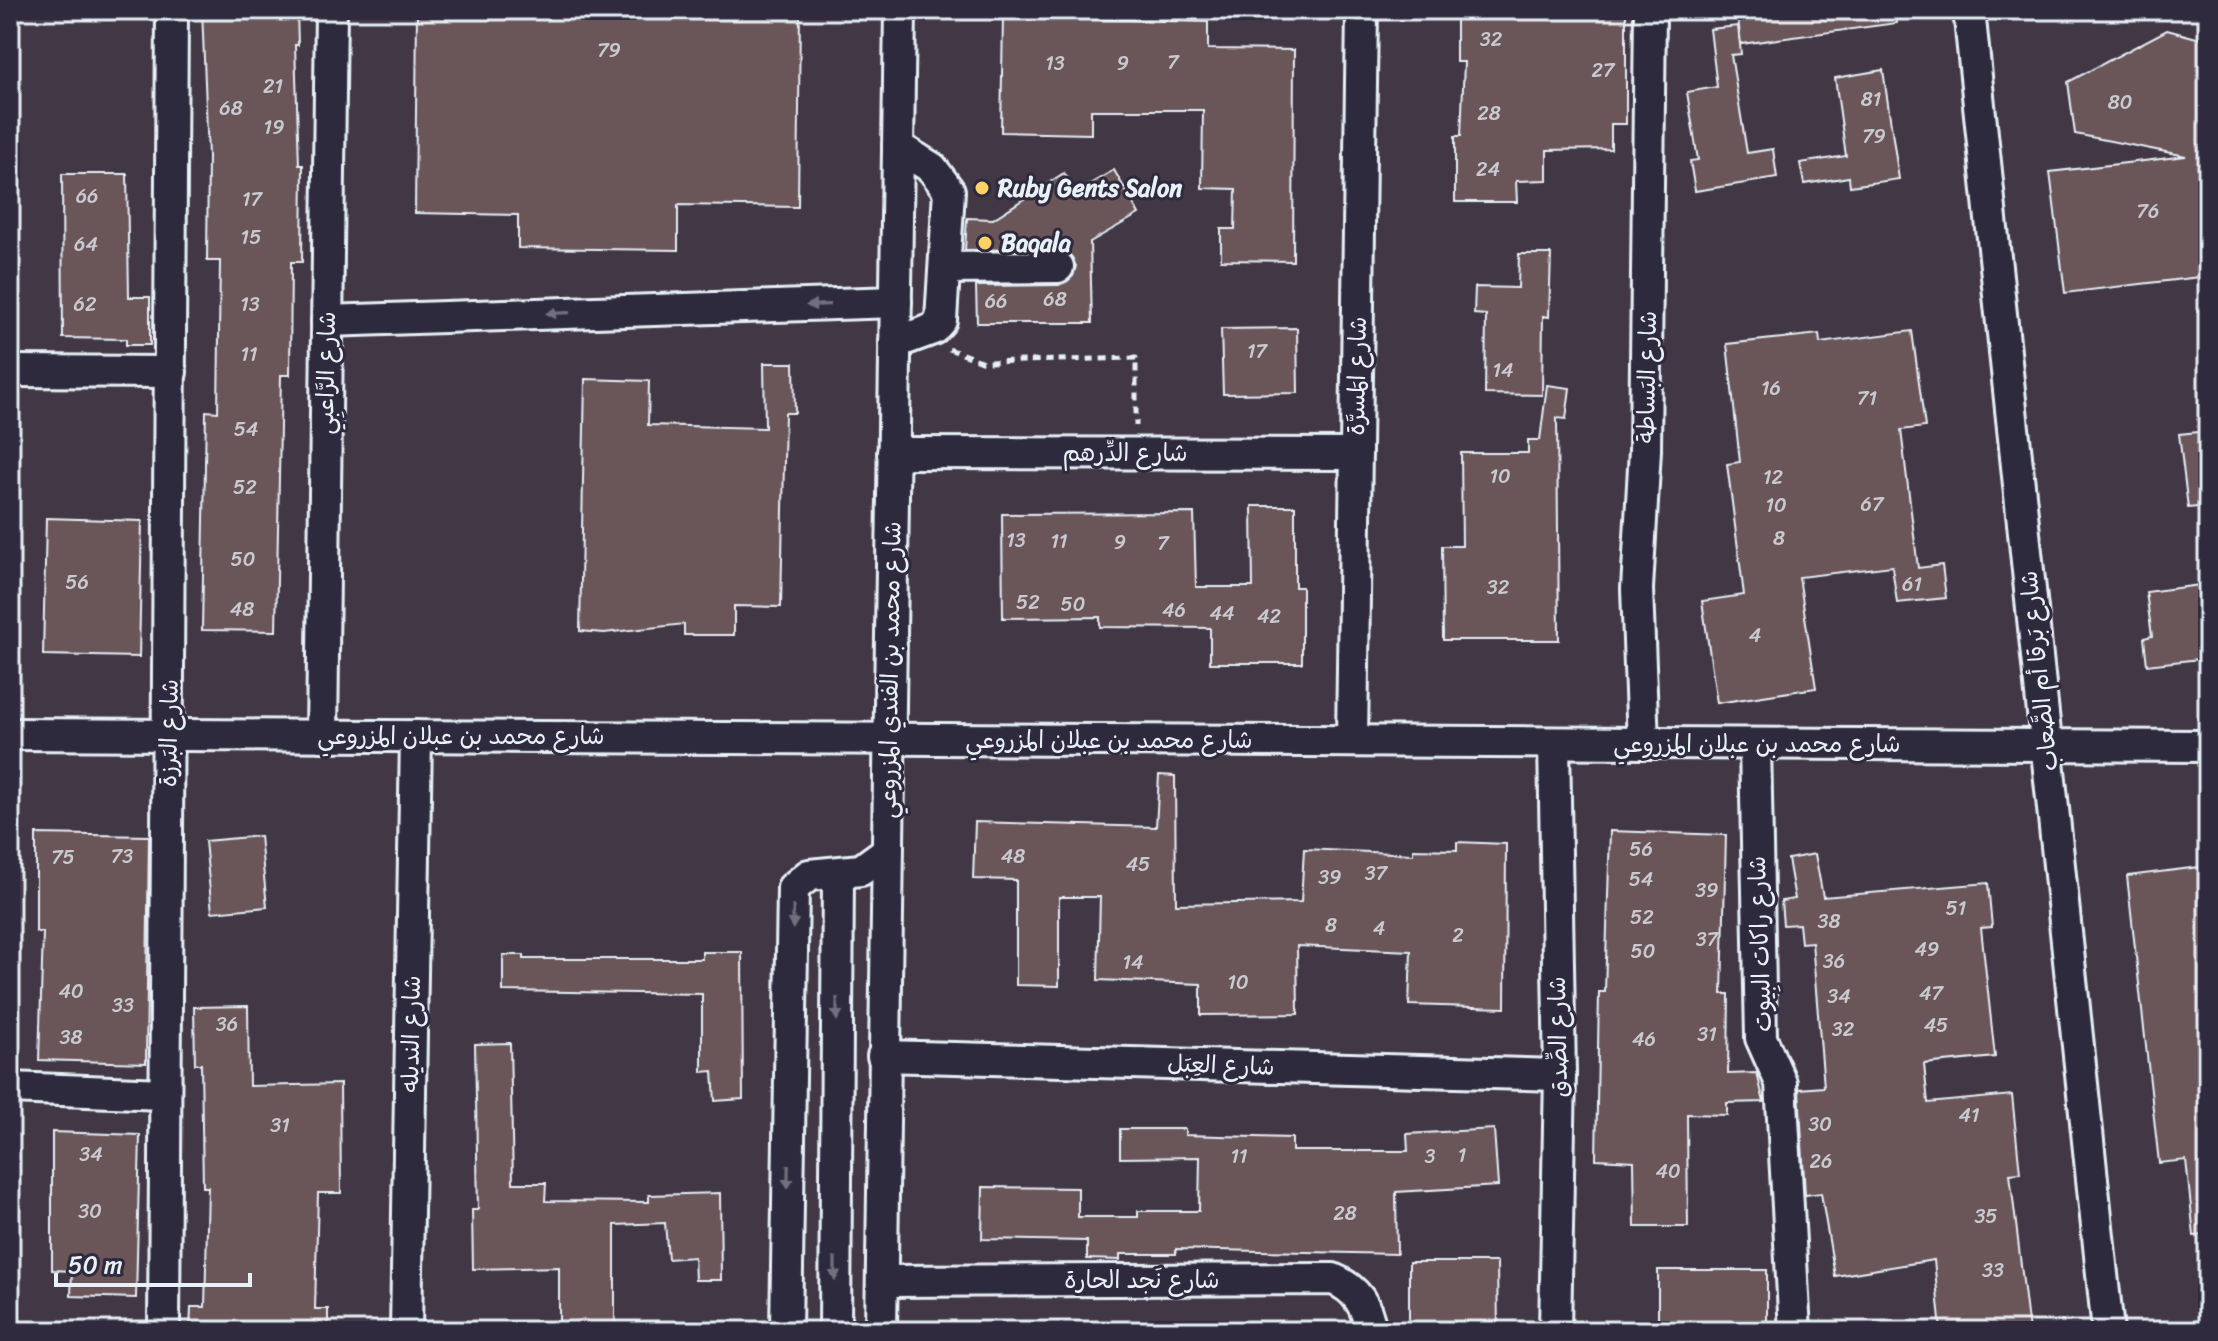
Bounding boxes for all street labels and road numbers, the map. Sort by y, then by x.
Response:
street label: شارع البَساطة [1625,310,1669,444]
street label: شارع الرَّاعبِي [304,311,348,435]
street label: شارع المَسرَّة [1335,316,1379,436]
street label: شارع الدِّرهم [1063,432,1188,474]
street label: شارع محمد بن الفندي المزروعي [866,521,914,819]
street label: شارع بَرقا أم الصَّعاب [2008,569,2070,773]
street label: شارع البَرزة [147,679,191,787]
street label: شارع محمد بن عبلان المزروعي [317,715,605,757]
street label: شارع محمد بن عبلان المزروعي [965,719,1253,761]
street label: شارع محمد بن عبلان المزروعي [1613,723,1901,765]
street label: شارع راكات البِيوت [1736,855,1784,1033]
street label: شارع النديله [389,975,433,1093]
street label: شارع الصِّدق [1536,976,1580,1098]
street label: شارع العِبَل [1167,1042,1275,1088]
street label: شارع نَجد الحارة [1064,1259,1220,1301]

